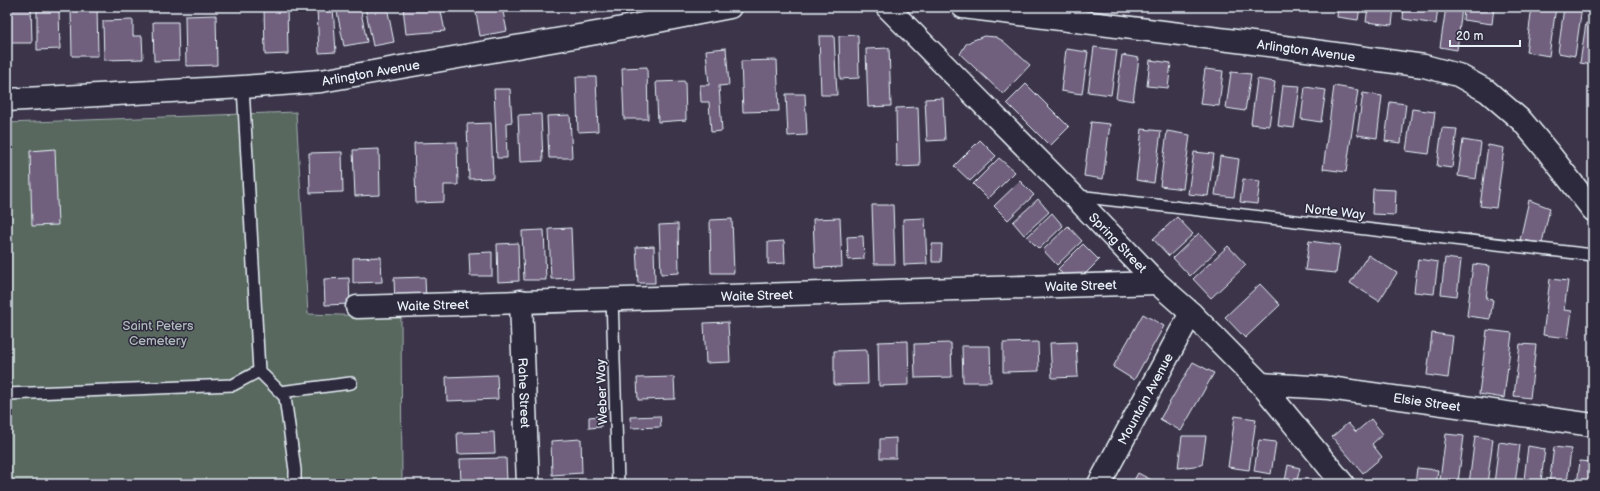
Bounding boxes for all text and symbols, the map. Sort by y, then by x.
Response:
scale bar [1450,22,1520,48]
text: 20 m [1456,29,1483,44]
street label: Arlington Avenue [1256,37,1357,66]
street label: Arlington Avenue [321,57,421,90]
street label: Norte Way [1304,201,1366,223]
street label: Spring Street [1085,210,1150,276]
street label: Waite Street [1045,277,1117,295]
street label: Waite Street [721,287,793,305]
street label: Waite Street [397,297,469,315]
park label: Saint Peters Cemetery [123,318,194,349]
street label: Mountain Avenue [1115,350,1177,448]
street label: Rahe Street [514,357,533,429]
street label: Weber Way [593,359,611,425]
street label: Elsie Street [1392,390,1461,415]

